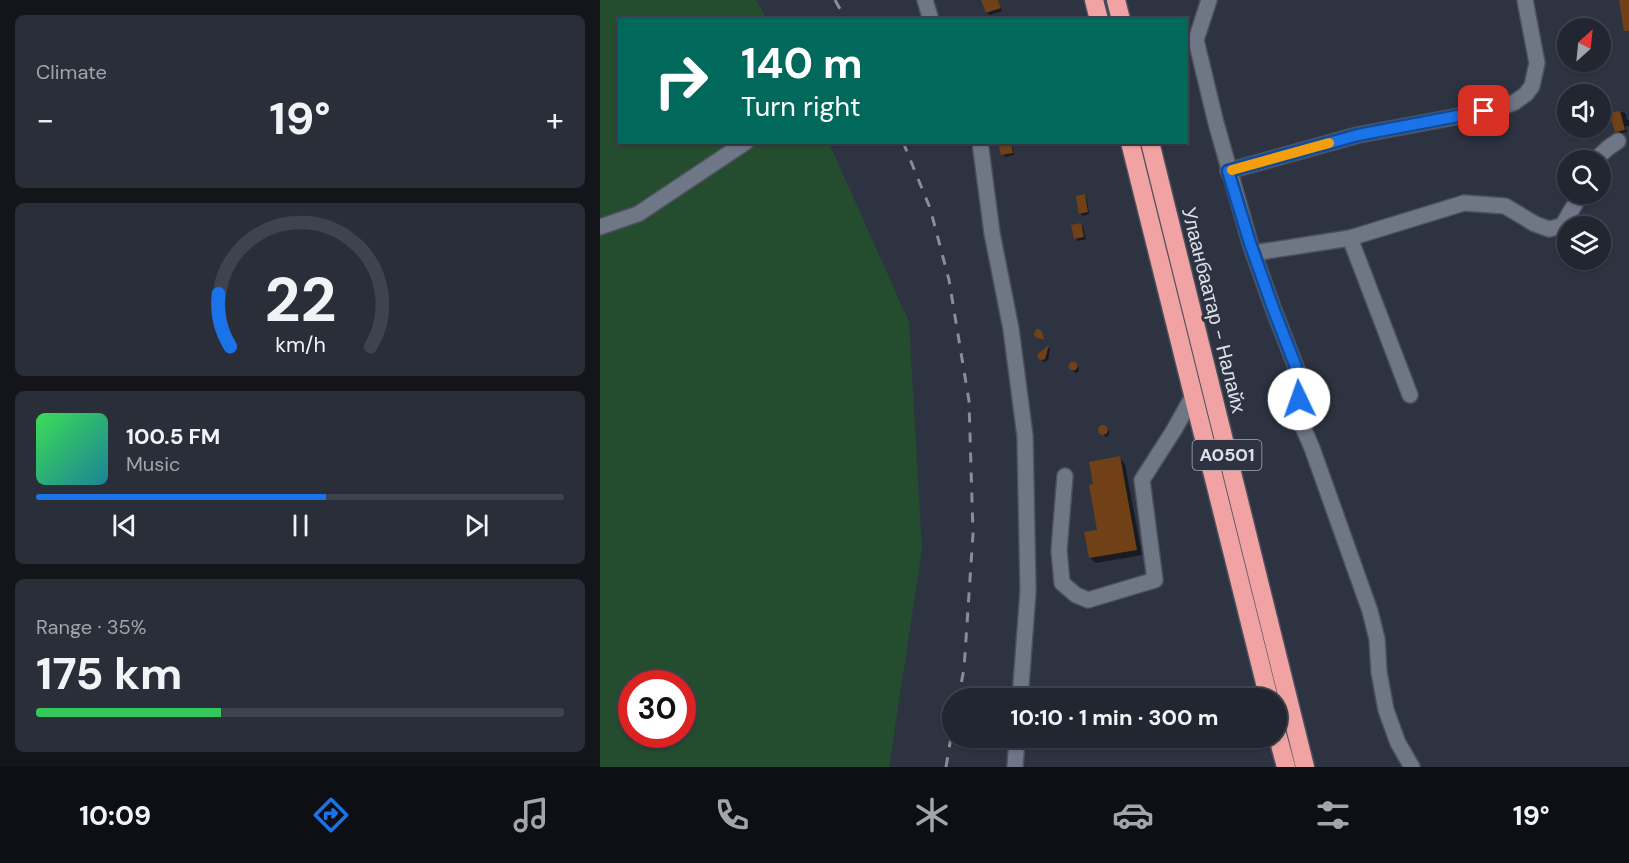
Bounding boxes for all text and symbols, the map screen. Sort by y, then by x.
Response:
north arrow [1557,18,1611,72]
map controls [1557,18,1611,270]
text: 140 m [741,36,863,91]
icon: right [642,42,720,120]
text: Climate [36,59,107,85]
button: sound [1557,84,1611,138]
pin [1458,85,1509,136]
text: 19° [269,89,331,148]
text: Turn right [741,89,861,124]
icon: arrive [1467,94,1500,127]
text: − [36,98,54,141]
text: + [546,98,564,141]
button: search [1557,150,1611,204]
street label: Улаанбаатар - Налайх [1176,204,1252,416]
button: layers [1557,216,1611,270]
text: 22 [264,259,336,340]
text: km/h [275,331,325,359]
position arrow [1267,367,1331,431]
text: 100.5 FM [126,422,220,451]
road number: A0501 [1192,440,1262,470]
text: Music [126,451,181,477]
icon: previous [108,509,141,542]
icon: pause [284,509,317,542]
icon: next [460,509,493,542]
text: Range · 35% [36,614,146,640]
text: 175 km [36,644,182,703]
speed limit sign: 30 [618,670,696,748]
text: 10:10 · 1 min · 300 m [1011,703,1218,732]
icon: directions [310,794,352,836]
icon: music [510,794,552,836]
icon: phone [711,794,753,836]
icon: climate [911,794,953,836]
icon: car [1112,794,1154,836]
icon: filters [1312,794,1354,836]
text: 10:09 [79,798,151,833]
text: 19° [1513,798,1550,833]

